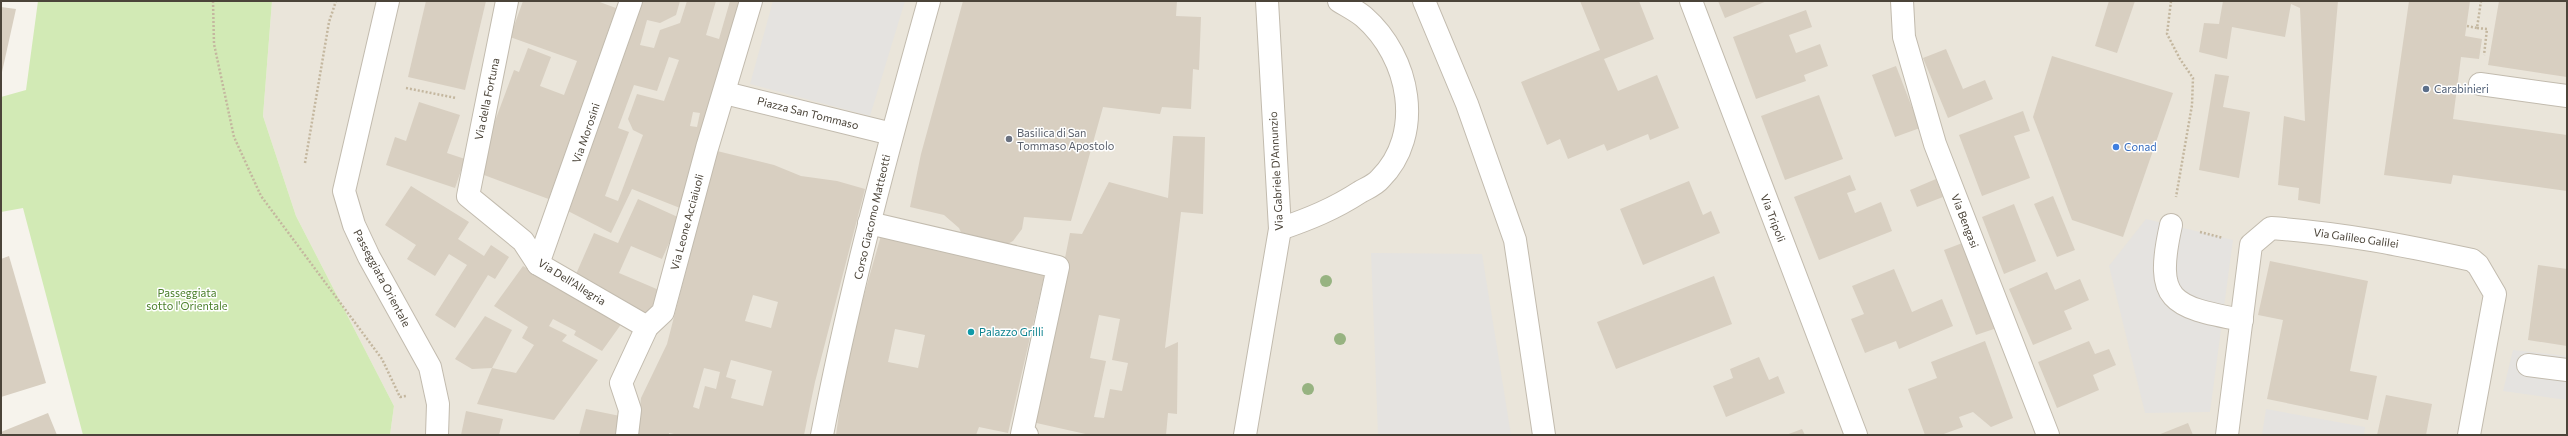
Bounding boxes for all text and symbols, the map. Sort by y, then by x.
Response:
street label: Via della Fortuna [471,57,502,141]
place label: Carabinieri [2434,82,2489,95]
marker: Carabinieri [2421,84,2431,94]
street label: Piazza San Tommaso [756,94,861,132]
street label: Via Morosini [569,101,602,165]
street label: Via Gabriele D'Annunzio [1266,111,1285,231]
place label: Basilica di San Tommaso Apostolo [1017,126,1115,152]
marker: Basilica di San Tommaso Apostolo [1004,134,1014,144]
place label: Conad [2124,140,2157,153]
marker: Conad [2111,142,2121,152]
street label: Corso Giacomo Matteotti [851,153,892,281]
street label: Via Leone Acciaiuoli [667,172,706,271]
street label: Via Tripoli [1758,192,1789,244]
street label: Via Bengasi [1949,192,1982,250]
street label: Via Galileo Galilei [2313,225,2400,250]
street label: Passeggiata Orientale [351,227,414,329]
street label: Via Dell'Allegria [536,256,608,308]
park label: Passeggiata sotto l'Orientale [146,286,228,312]
place label: Palazzo Grilli [979,325,1044,338]
marker: Palazzo Grilli [966,327,976,337]

